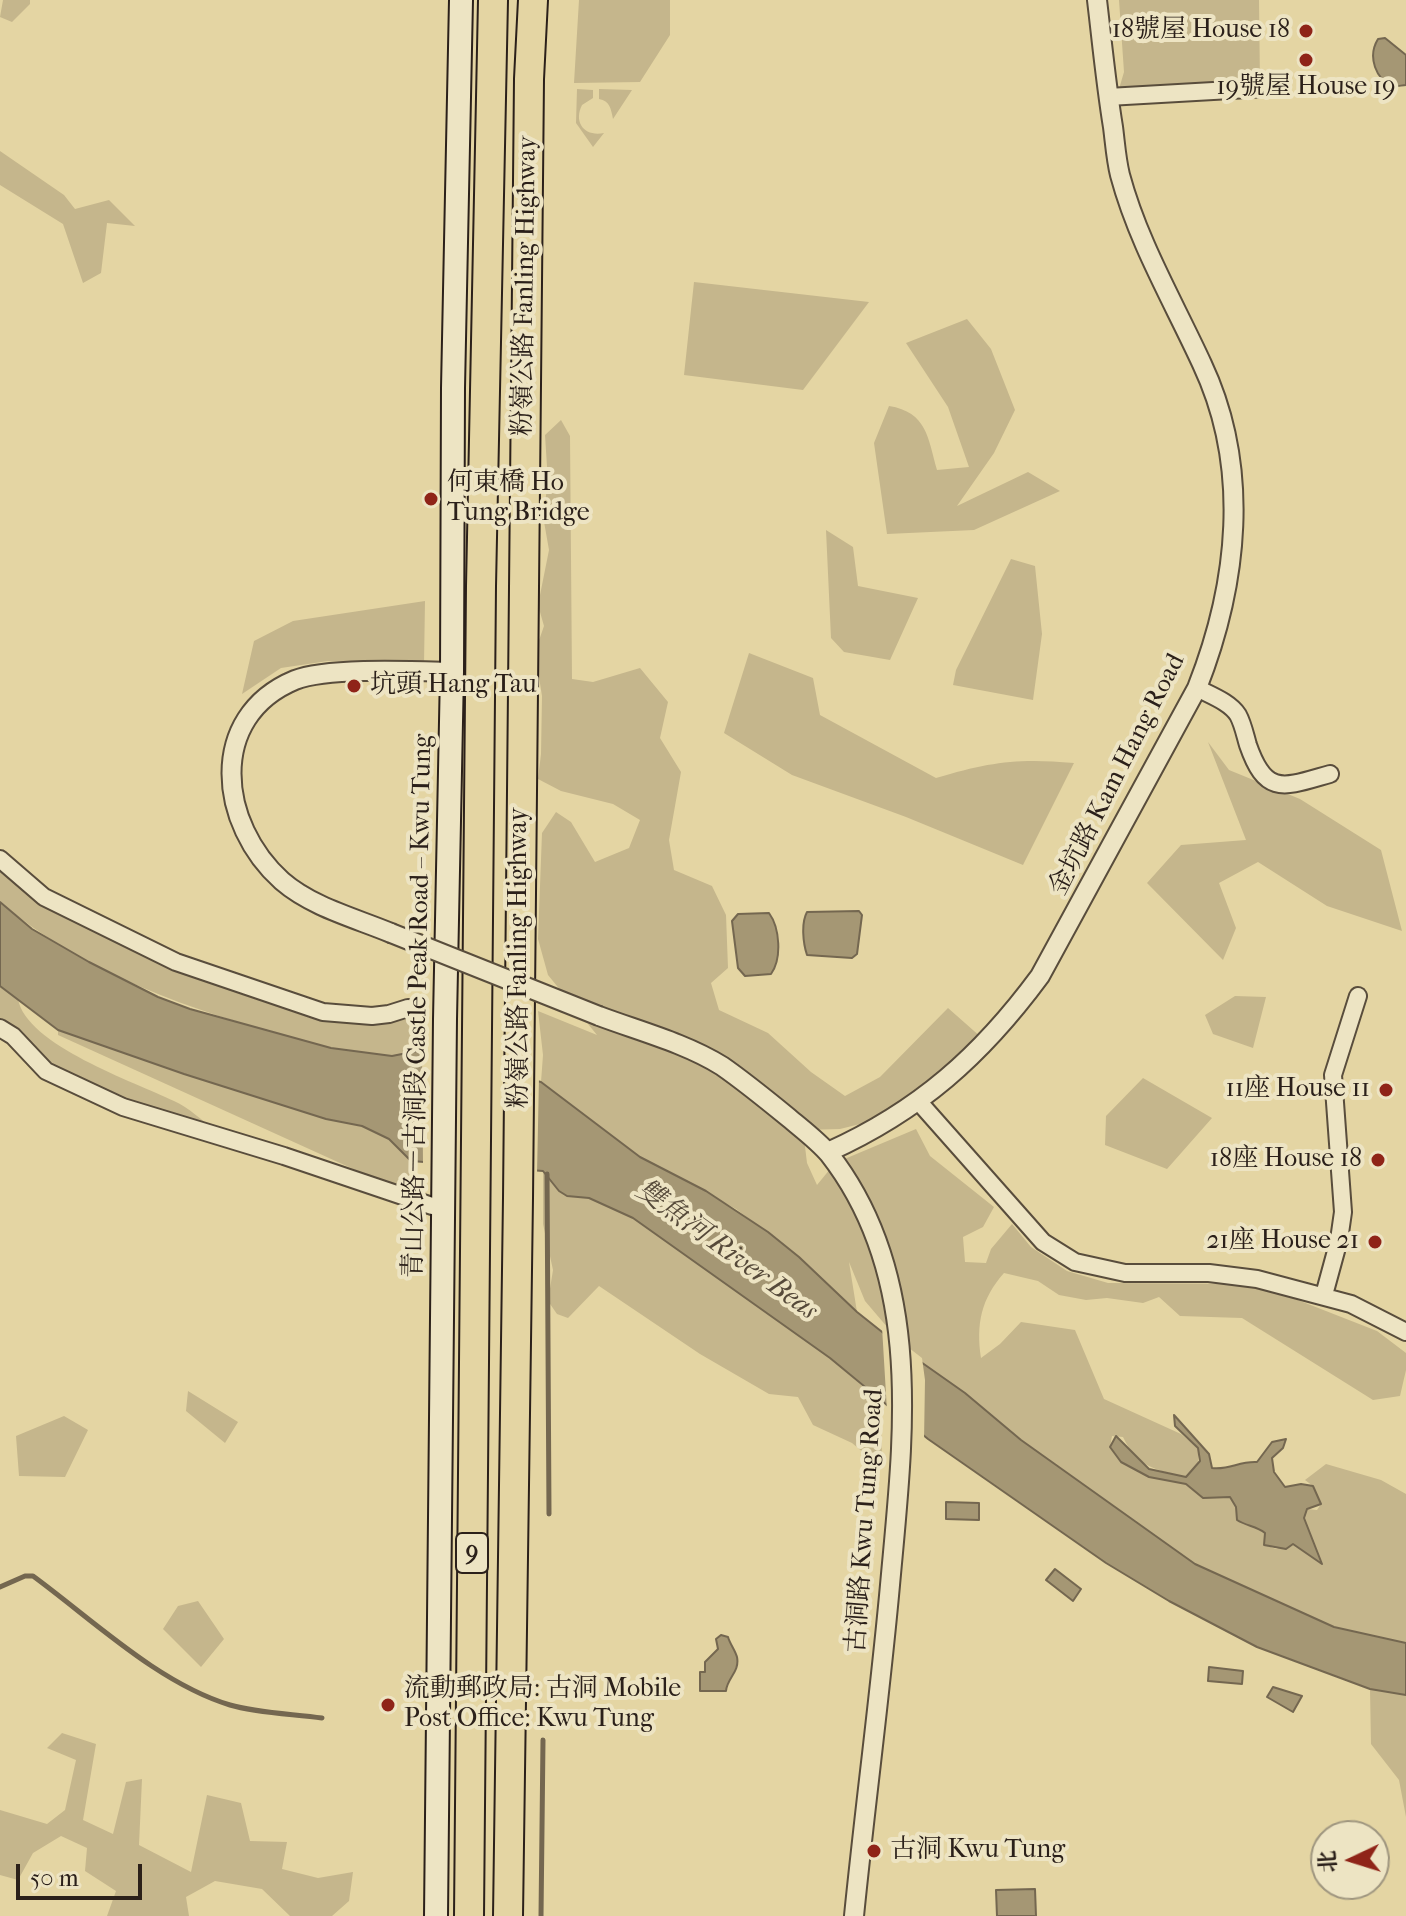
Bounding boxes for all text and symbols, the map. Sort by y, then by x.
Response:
place label: 18號屋 House 18 [1112,15,1290,47]
marker: 18號屋 House 18 [1297,22,1315,40]
marker: 19號屋 House 19 [1297,51,1315,69]
place label: 19號屋 House 19 [1216,72,1396,104]
street label: 粉嶺公路 Fanling Highway [508,135,544,437]
place label: 何東橋 Ho Tung Bridge [447,468,590,530]
marker: 何東橋 Ho Tung Bridge [422,490,440,508]
street label: 金坑路 Kam Hang Road [1043,649,1193,901]
place label: 坑頭 Hang Tau [370,670,537,702]
marker: 坑頭 Hang Tau [345,677,363,695]
street label: 青山公路－古洞段 Castle Peak Road – Kwu Tung [399,734,439,1278]
street label: 粉嶺公路 Fanling Highway [504,808,536,1108]
place label: 11座 House 11 [1225,1074,1370,1106]
marker: 11座 House 11 [1377,1081,1395,1099]
place label: 18座 House 18 [1210,1144,1362,1176]
marker: 18座 House 18 [1369,1151,1387,1169]
water label: 雙魚河 River Beas [629,1174,823,1328]
place label: 21座 House 21 [1206,1226,1359,1258]
marker: 21座 House 21 [1366,1233,1384,1251]
street label: 古洞路 Kwu Tung Road [841,1388,891,1654]
road number: 9 [456,1533,488,1573]
place label: 流動郵政局: 古洞 Mobile Post Office: Kwu Tung [404,1674,681,1736]
marker: 流動郵政局: 古洞 Mobile Post Office: Kwu Tung [379,1696,397,1714]
north arrow [1310,1820,1390,1900]
place label: 古洞 Kwu Tung [890,1835,1065,1867]
marker: 古洞 Kwu Tung [865,1842,883,1860]
scale bar [20,1848,146,1898]
text: 北 [1314,1850,1342,1873]
text: 50 m [30,1864,79,1892]

